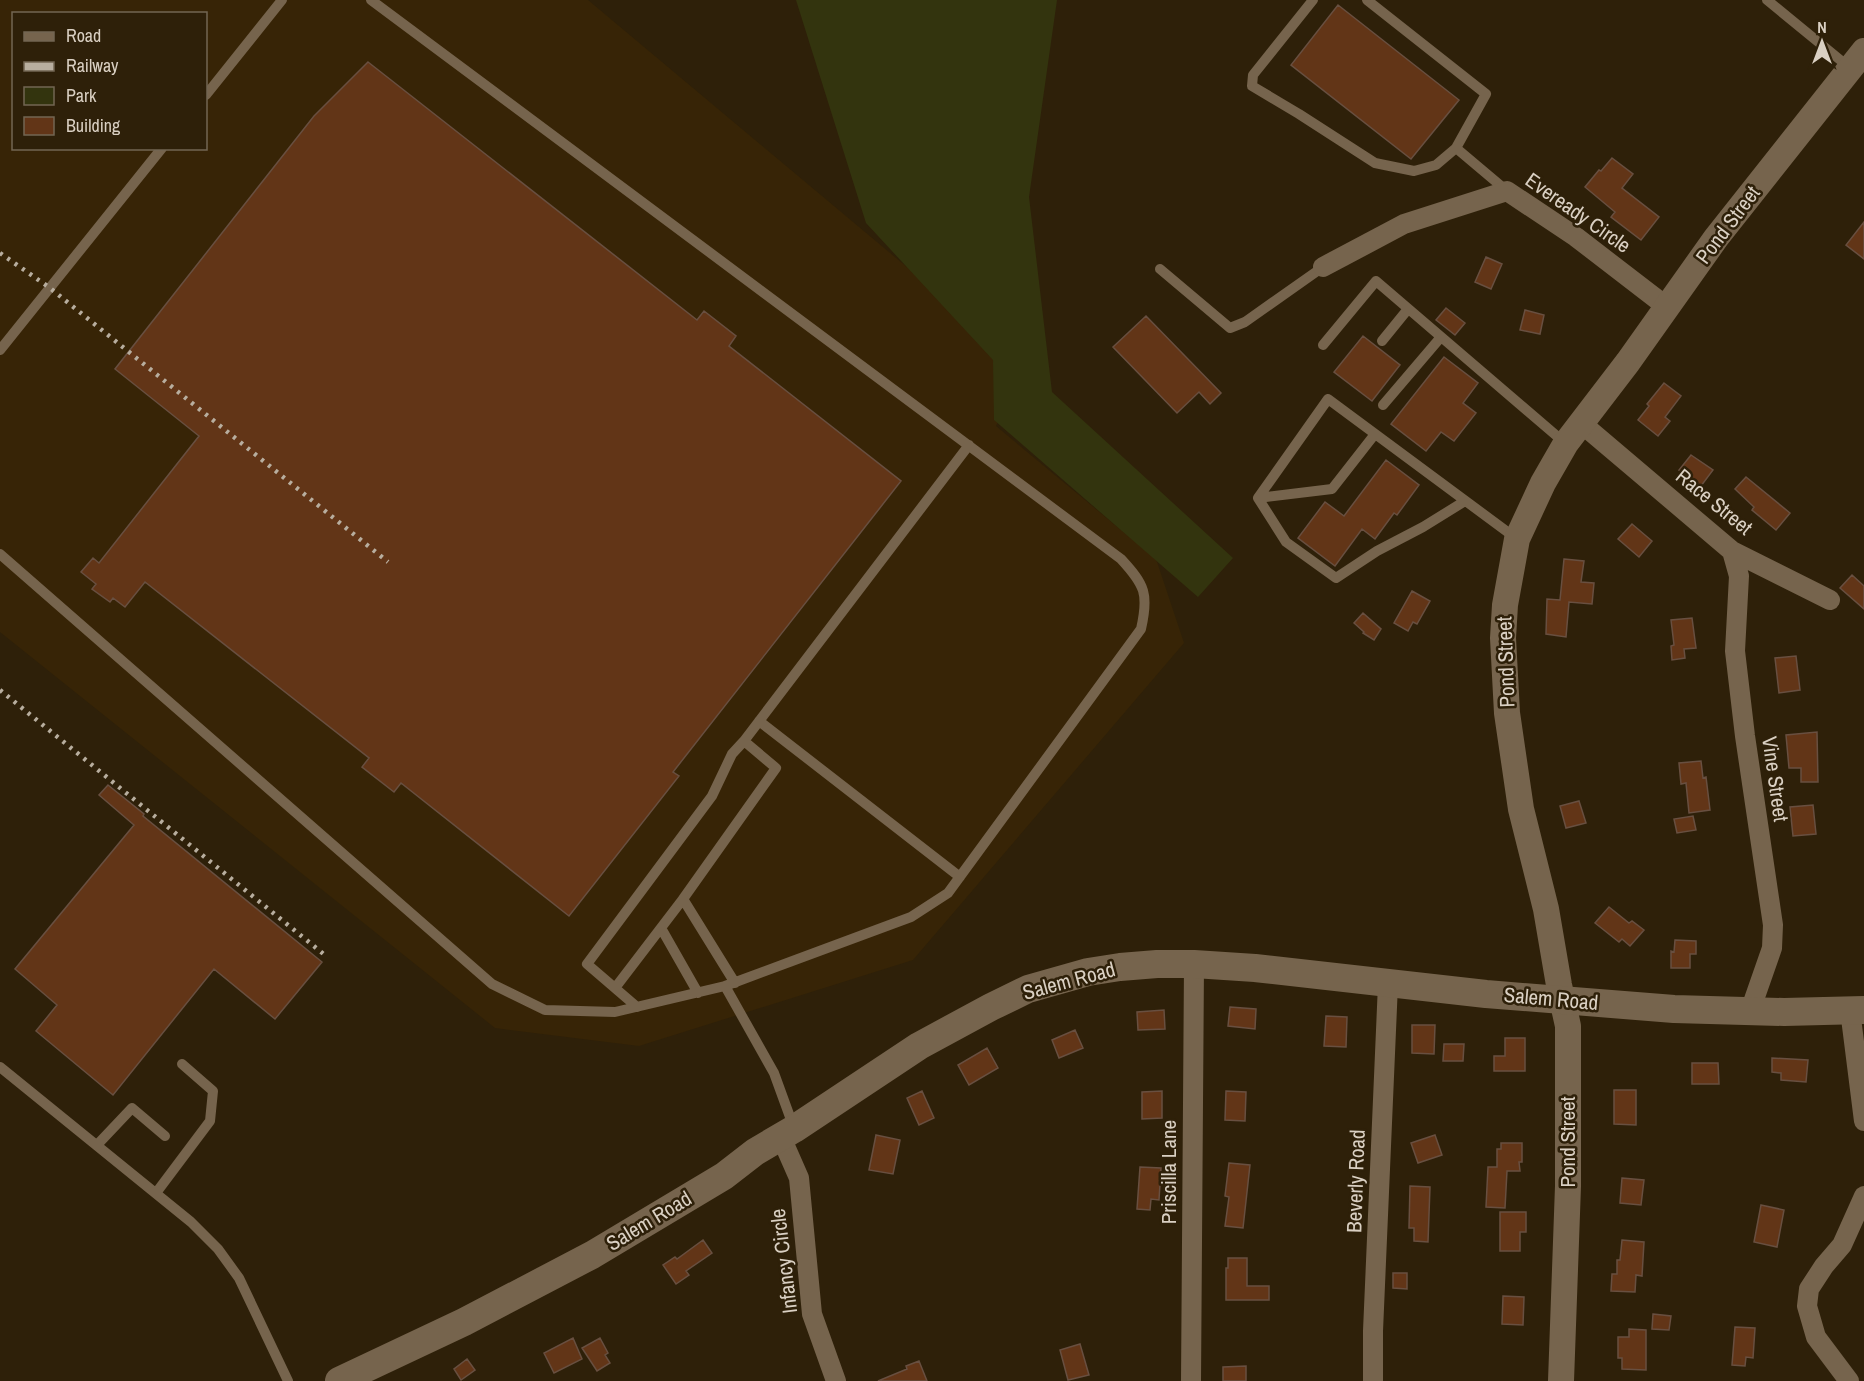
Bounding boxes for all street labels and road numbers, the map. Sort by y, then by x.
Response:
street label: Eveready Circle [1520,166,1637,260]
street label: Pond Street [1689,179,1767,270]
street label: Race Street [1670,462,1759,542]
street label: Pond Street [1489,616,1522,708]
street label: Vine Street [1755,734,1796,824]
street label: Salem Road [1019,954,1118,1007]
street label: Salem Road [1503,980,1600,1017]
street label: Pond Street [1553,1096,1582,1187]
street label: Priscilla Lane [1154,1120,1183,1224]
street label: Beverly Road [1339,1129,1372,1233]
street label: Salem Road [601,1184,697,1257]
street label: Infancy Circle [763,1207,804,1315]

